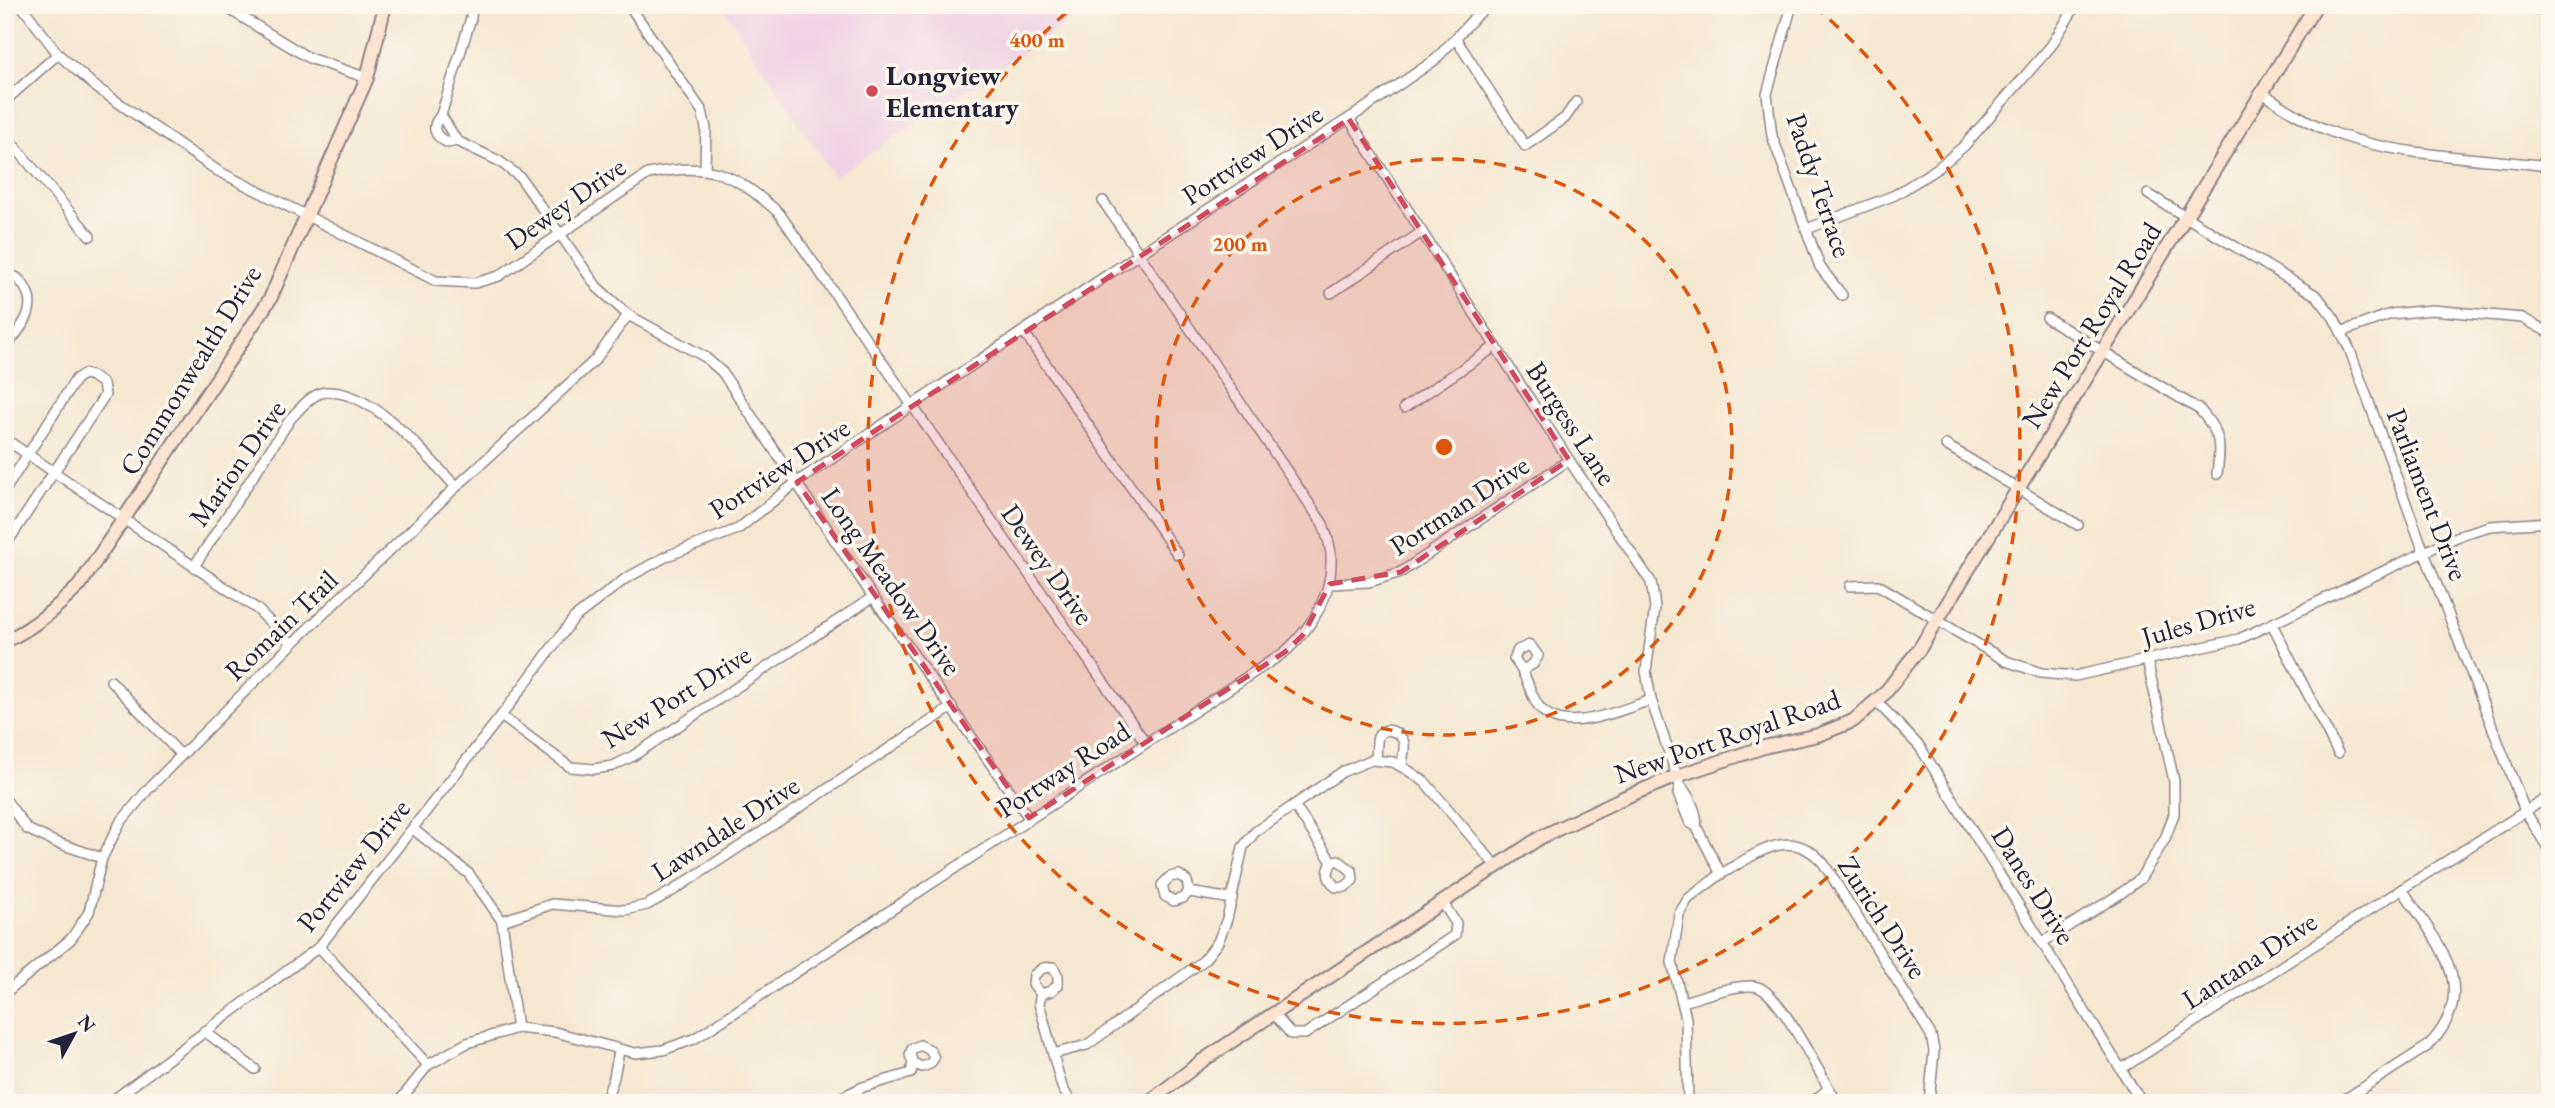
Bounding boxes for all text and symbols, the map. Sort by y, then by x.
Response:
text: 400 m [1009,26,1065,53]
place label: Longview Elementary [886,57,1019,125]
marker: Longview Elementary [864,83,880,99]
street label: Portview Drive [1175,95,1329,213]
street label: Paddy Terrace [1779,108,1861,262]
street label: Dewey Drive [498,148,632,258]
street label: New Port Royal Road [2013,214,2169,435]
text: 200 m [1212,230,1268,257]
street label: Commonwealth Drive [111,258,269,482]
street label: Burgess Lane [1519,354,1625,492]
street label: Marion Drive [180,393,294,533]
street label: Parliament Drive [2379,403,2477,585]
street label: Portview Drive [702,409,856,527]
centre of rings [1432,435,1456,459]
street label: Portman Drive [1382,447,1536,563]
street label: Long Meadow Drive [814,480,970,682]
street label: Dewey Drive [993,497,1103,631]
street label: Romain Trail [217,562,346,688]
street label: Jules Drive [2135,588,2259,655]
street label: New Port Drive [595,636,757,756]
street label: New Port Royal Road [1609,680,1845,792]
street label: Portway Road [989,712,1137,826]
street label: Lawndale Drive [644,767,806,889]
street label: Portview Drive [288,791,418,939]
street label: Danes Drive [1984,819,2084,951]
street label: Zurich Drive [1830,849,1936,985]
street label: Lantana Drive [2175,903,2323,1017]
north arrow [38,1000,108,1070]
text: N [72,1009,102,1038]

